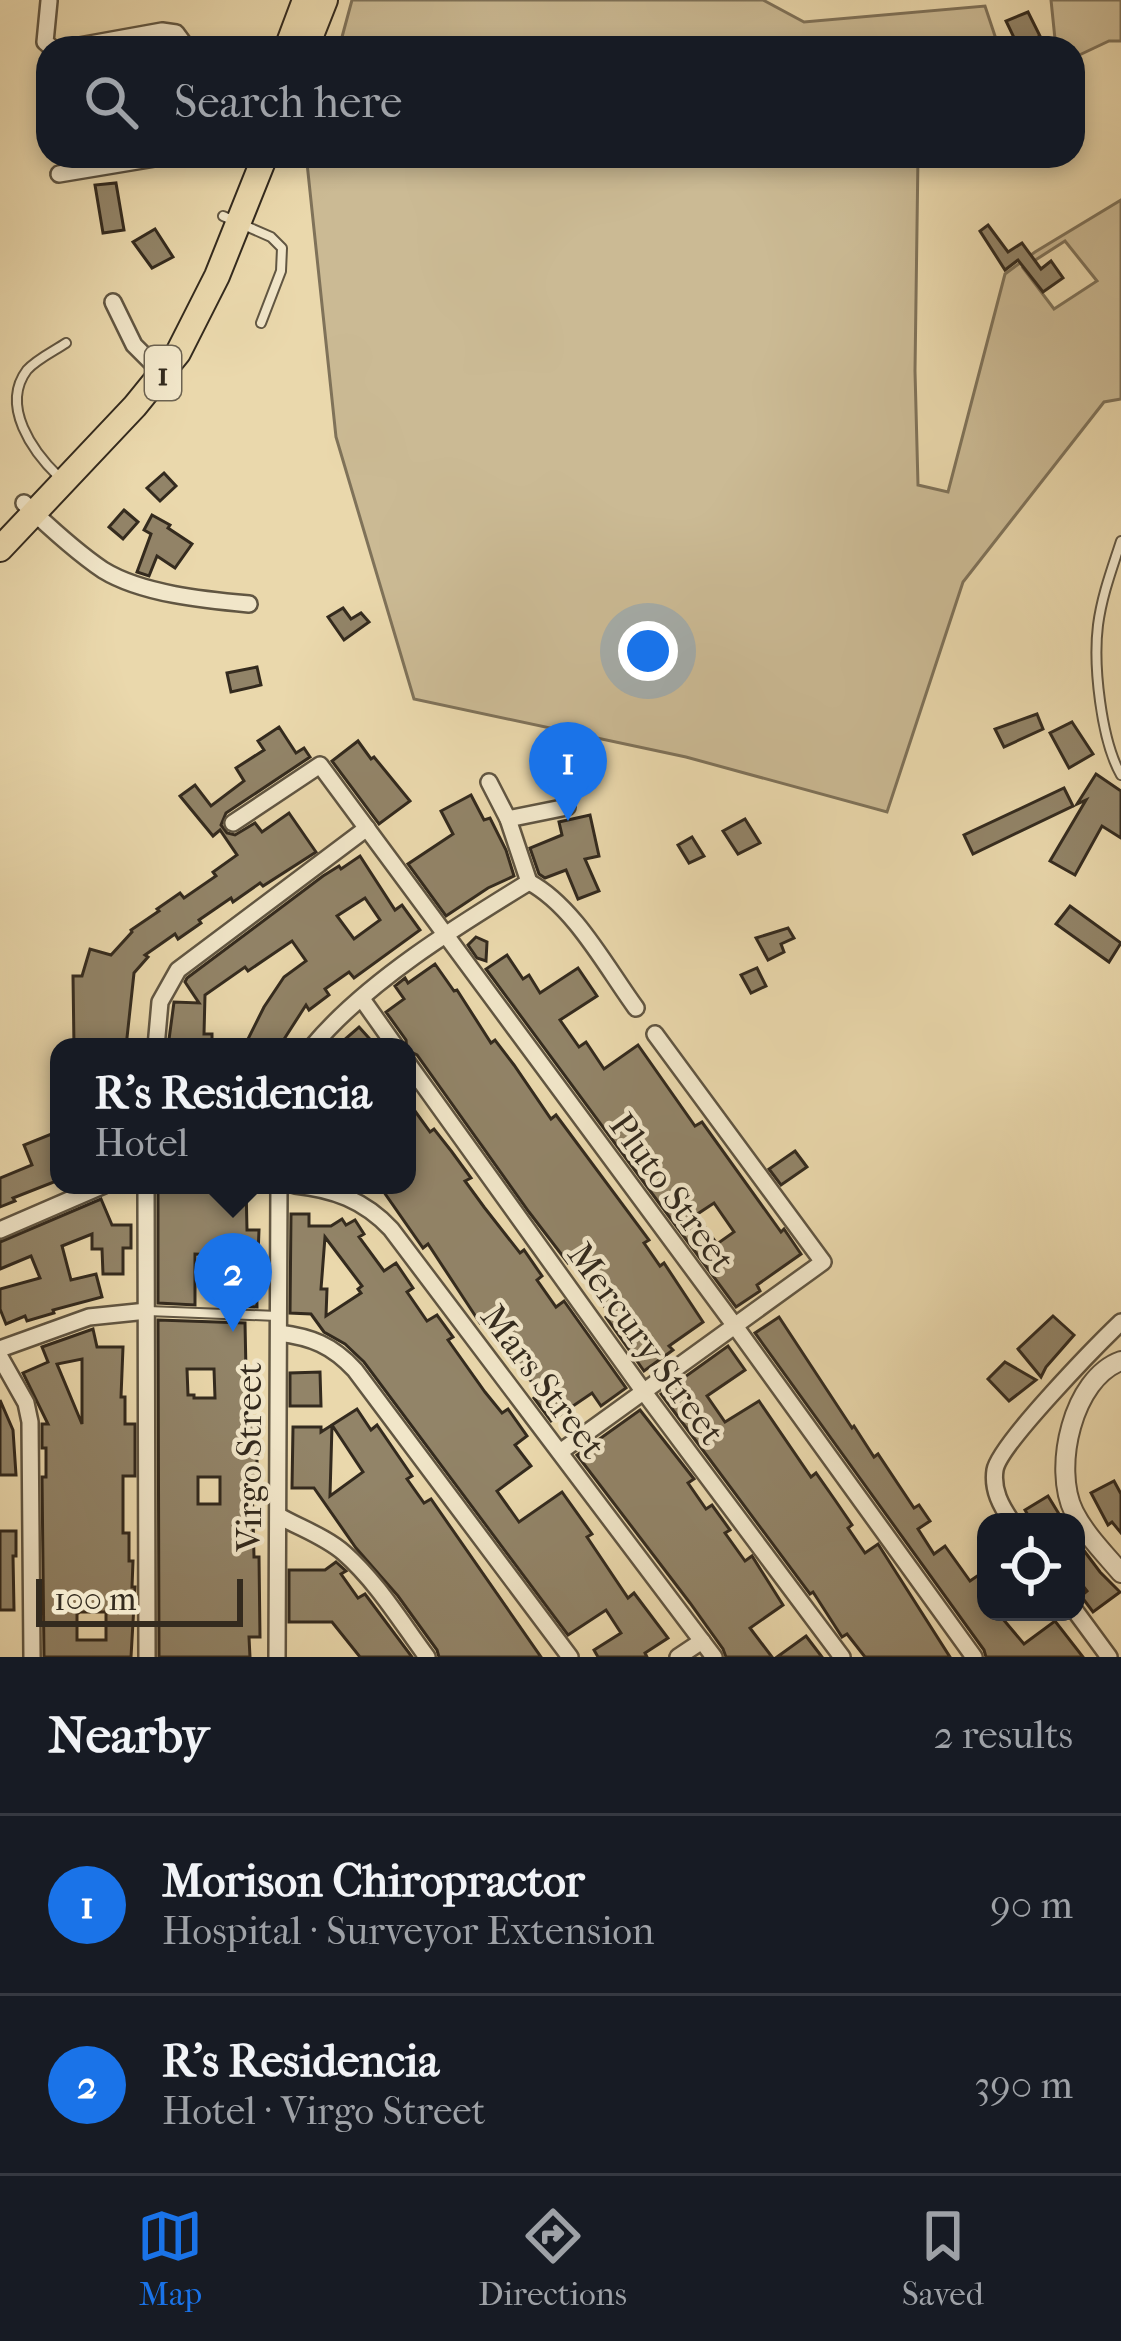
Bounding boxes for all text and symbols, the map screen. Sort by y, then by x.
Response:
search box [36,36,1085,168]
icon: search [78,69,144,135]
text: Search here [174,76,402,129]
road number: 1 [145,346,181,400]
your location [618,621,678,681]
pin: 1 [529,722,607,821]
popup [50,1038,416,1194]
text: R's Residencia [94,1067,372,1120]
street label: Pluto Street [601,1105,744,1280]
text: Hotel [94,1120,188,1166]
pin: 2 [194,1233,272,1332]
street label: Mercury Street [559,1235,733,1453]
street label: Mars Street [472,1297,614,1467]
street label: Virgo Street [228,1362,270,1553]
map controls [977,1513,1085,1621]
button: locate [977,1513,1085,1621]
scale bar [36,1573,243,1626]
text: 100 m [54,1580,137,1619]
text: Nearby [48,1705,209,1765]
text: 2 results [934,1712,1073,1758]
text: Morison Chiropractor [162,1855,585,1908]
text: 1 [80,1882,94,1928]
text: 90 m [990,1882,1073,1928]
text: Hospital · Surveyor Extension [162,1908,654,1954]
text: R's Residencia [162,2035,439,2088]
text: 2 [77,2062,97,2108]
text: 390 m [974,2062,1073,2108]
text: Hotel · Virgo Street [162,2088,485,2134]
tab: Map [137,2203,203,2314]
tab: Directions [478,2203,627,2314]
tab: Saved [902,2203,984,2314]

